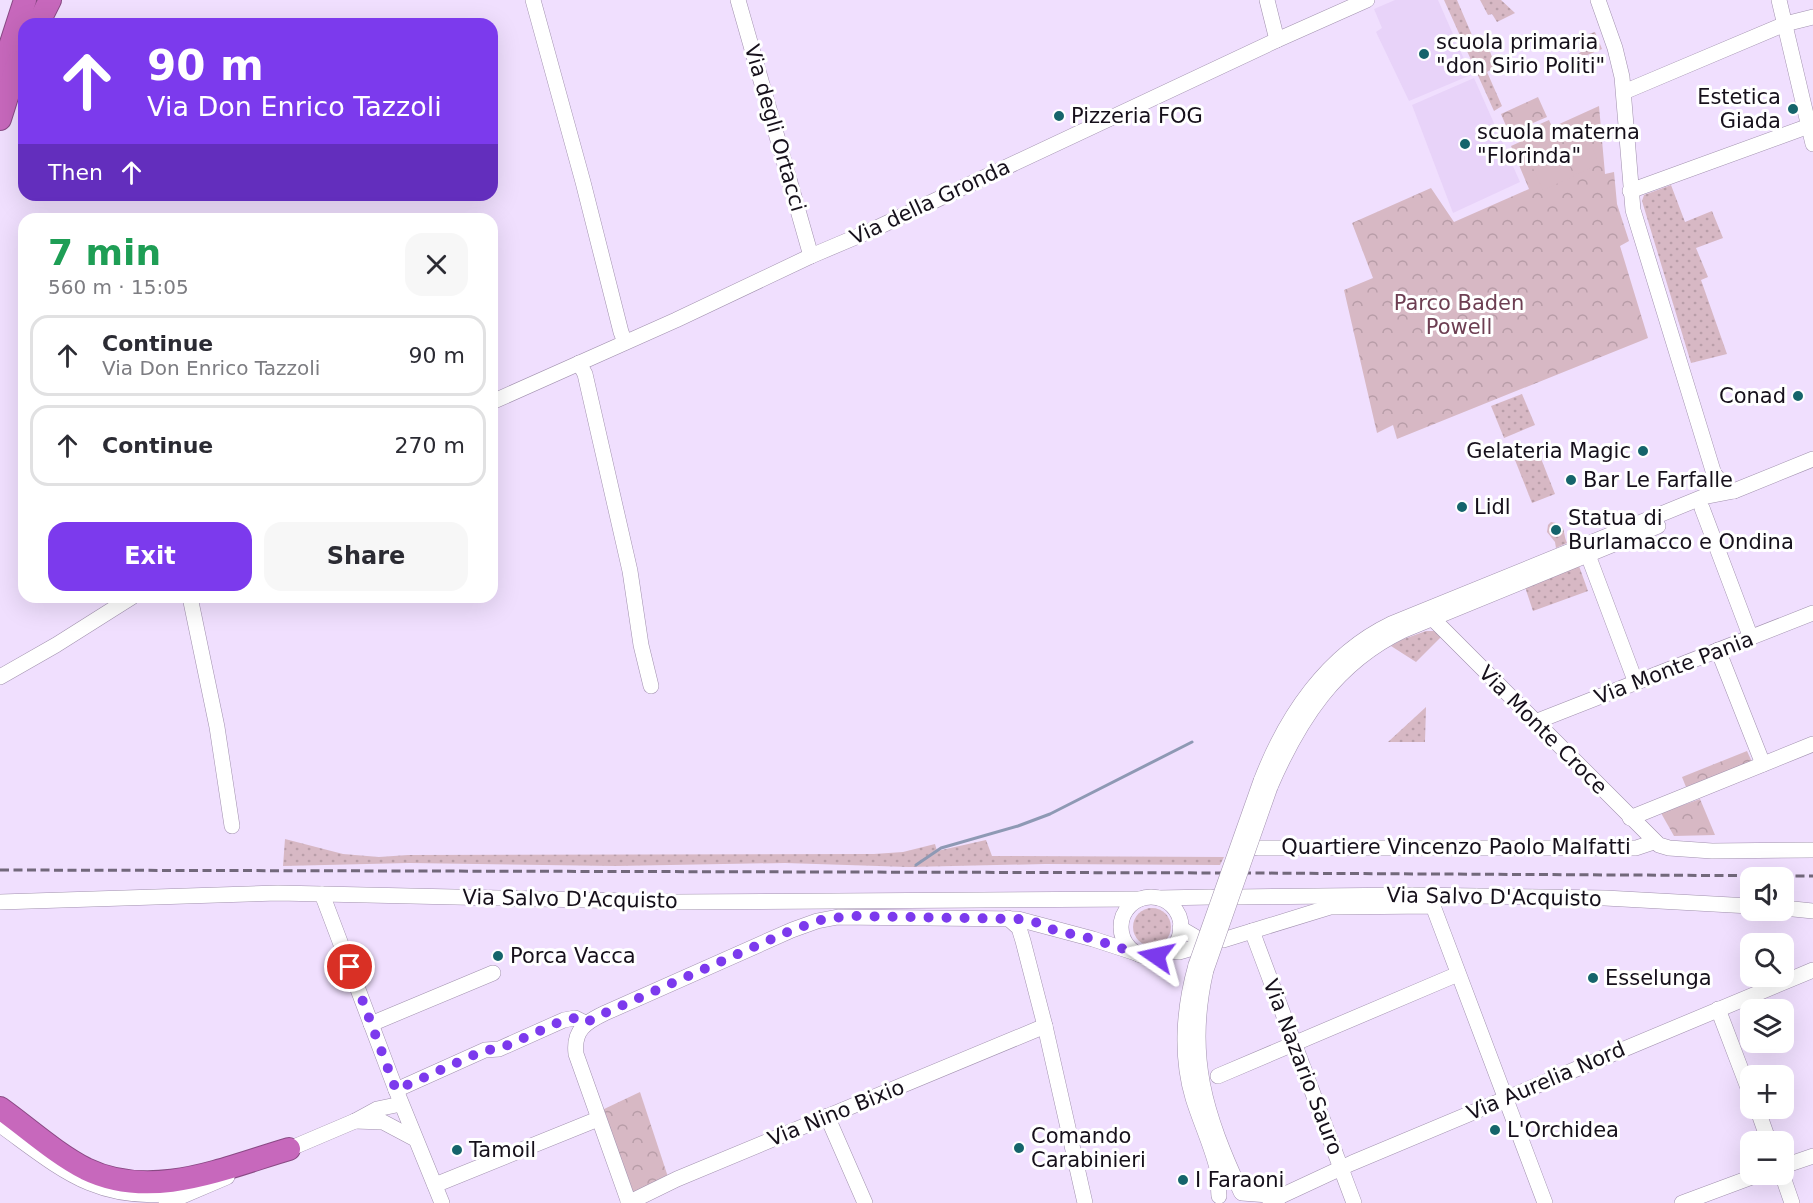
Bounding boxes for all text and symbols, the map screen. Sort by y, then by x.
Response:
place label: scuola primaria "don Sirio Politi" [1436,30,1605,78]
text: 90 m [147,41,264,90]
icon: ahead [48,42,126,120]
street label: Via degli Ortacci [740,42,810,214]
marker: scuola primaria "don Sirio Politi" [1417,47,1431,61]
place label: Estetica Giada [1697,85,1781,133]
text: Via Don Enrico Tazzoli [147,91,442,122]
marker: Estetica Giada [1786,102,1800,116]
place label: Pizzeria FOG [1071,104,1203,128]
marker: Pizzeria FOG [1052,109,1066,123]
place label: scuola materna "Florinda" [1477,120,1640,168]
marker: scuola materna "Florinda" [1458,137,1472,151]
street label: Via della Gronda [846,154,1014,250]
icon: ahead [115,156,148,189]
text: Then [48,160,103,185]
text: 7 min [48,232,161,273]
button: close [405,233,468,296]
text: 560 m · 15:05 [48,275,189,299]
park label: Parco Baden Powell [1394,291,1524,339]
text: Continue [102,331,213,356]
icon: ahead [51,339,84,372]
text: 90 m [409,343,465,368]
text: Via Don Enrico Tazzoli [102,356,320,380]
place label: Conad [1719,384,1786,408]
marker: Conad [1791,389,1805,403]
icon: ahead [51,429,84,462]
text: Continue [102,433,213,458]
text: 270 m [395,433,465,458]
place label: Gelateria Magic [1466,439,1631,463]
marker: Gelateria Magic [1636,444,1650,458]
place label: Bar Le Farfalle [1583,468,1733,492]
marker: Bar Le Farfalle [1564,473,1578,487]
place label: Lidl [1474,495,1511,519]
marker: Lidl [1455,500,1469,514]
place label: Statua di Burlamacco e Ondina [1568,506,1794,554]
button: Exit [48,522,252,591]
button: Share [264,522,468,591]
marker: Statua di Burlamacco e Ondina [1549,523,1563,537]
street label: Via Monte Pania [1591,627,1757,709]
street label: Via Monte Croce [1474,661,1612,799]
street label: Quartiere Vincenzo Paolo Malfatti [1281,835,1631,859]
map controls [1740,867,1794,1185]
button: sound [1740,867,1794,921]
street label: Via Salvo D'Acquisto [1386,883,1602,911]
street label: Via Salvo D'Acquisto [462,885,678,913]
position arrow [1124,924,1188,988]
button: search [1740,933,1794,987]
pin [324,941,375,992]
place label: Porca Vacca [510,944,636,968]
marker: Porca Vacca [491,949,505,963]
icon: arrive [333,950,366,983]
place label: Esselunga [1605,966,1712,990]
marker: Esselunga [1586,971,1600,985]
street label: Via Nazario Sauro [1258,976,1348,1158]
button: layers [1740,999,1794,1053]
street label: Via Aurelia Nord [1463,1037,1629,1125]
button: + [1740,1065,1794,1119]
street label: Via Nino Bixio [764,1075,908,1151]
place label: L'Orchidea [1507,1118,1619,1142]
marker: L'Orchidea [1488,1123,1502,1137]
place label: Comando Carabinieri [1031,1124,1146,1172]
button: − [1740,1131,1794,1185]
place label: Tamoil [468,1138,536,1162]
marker: Comando Carabinieri [1012,1141,1026,1155]
marker: Tamoil [450,1143,464,1157]
place label: I Faraoni [1195,1168,1284,1192]
marker: I Faraoni [1176,1173,1190,1187]

